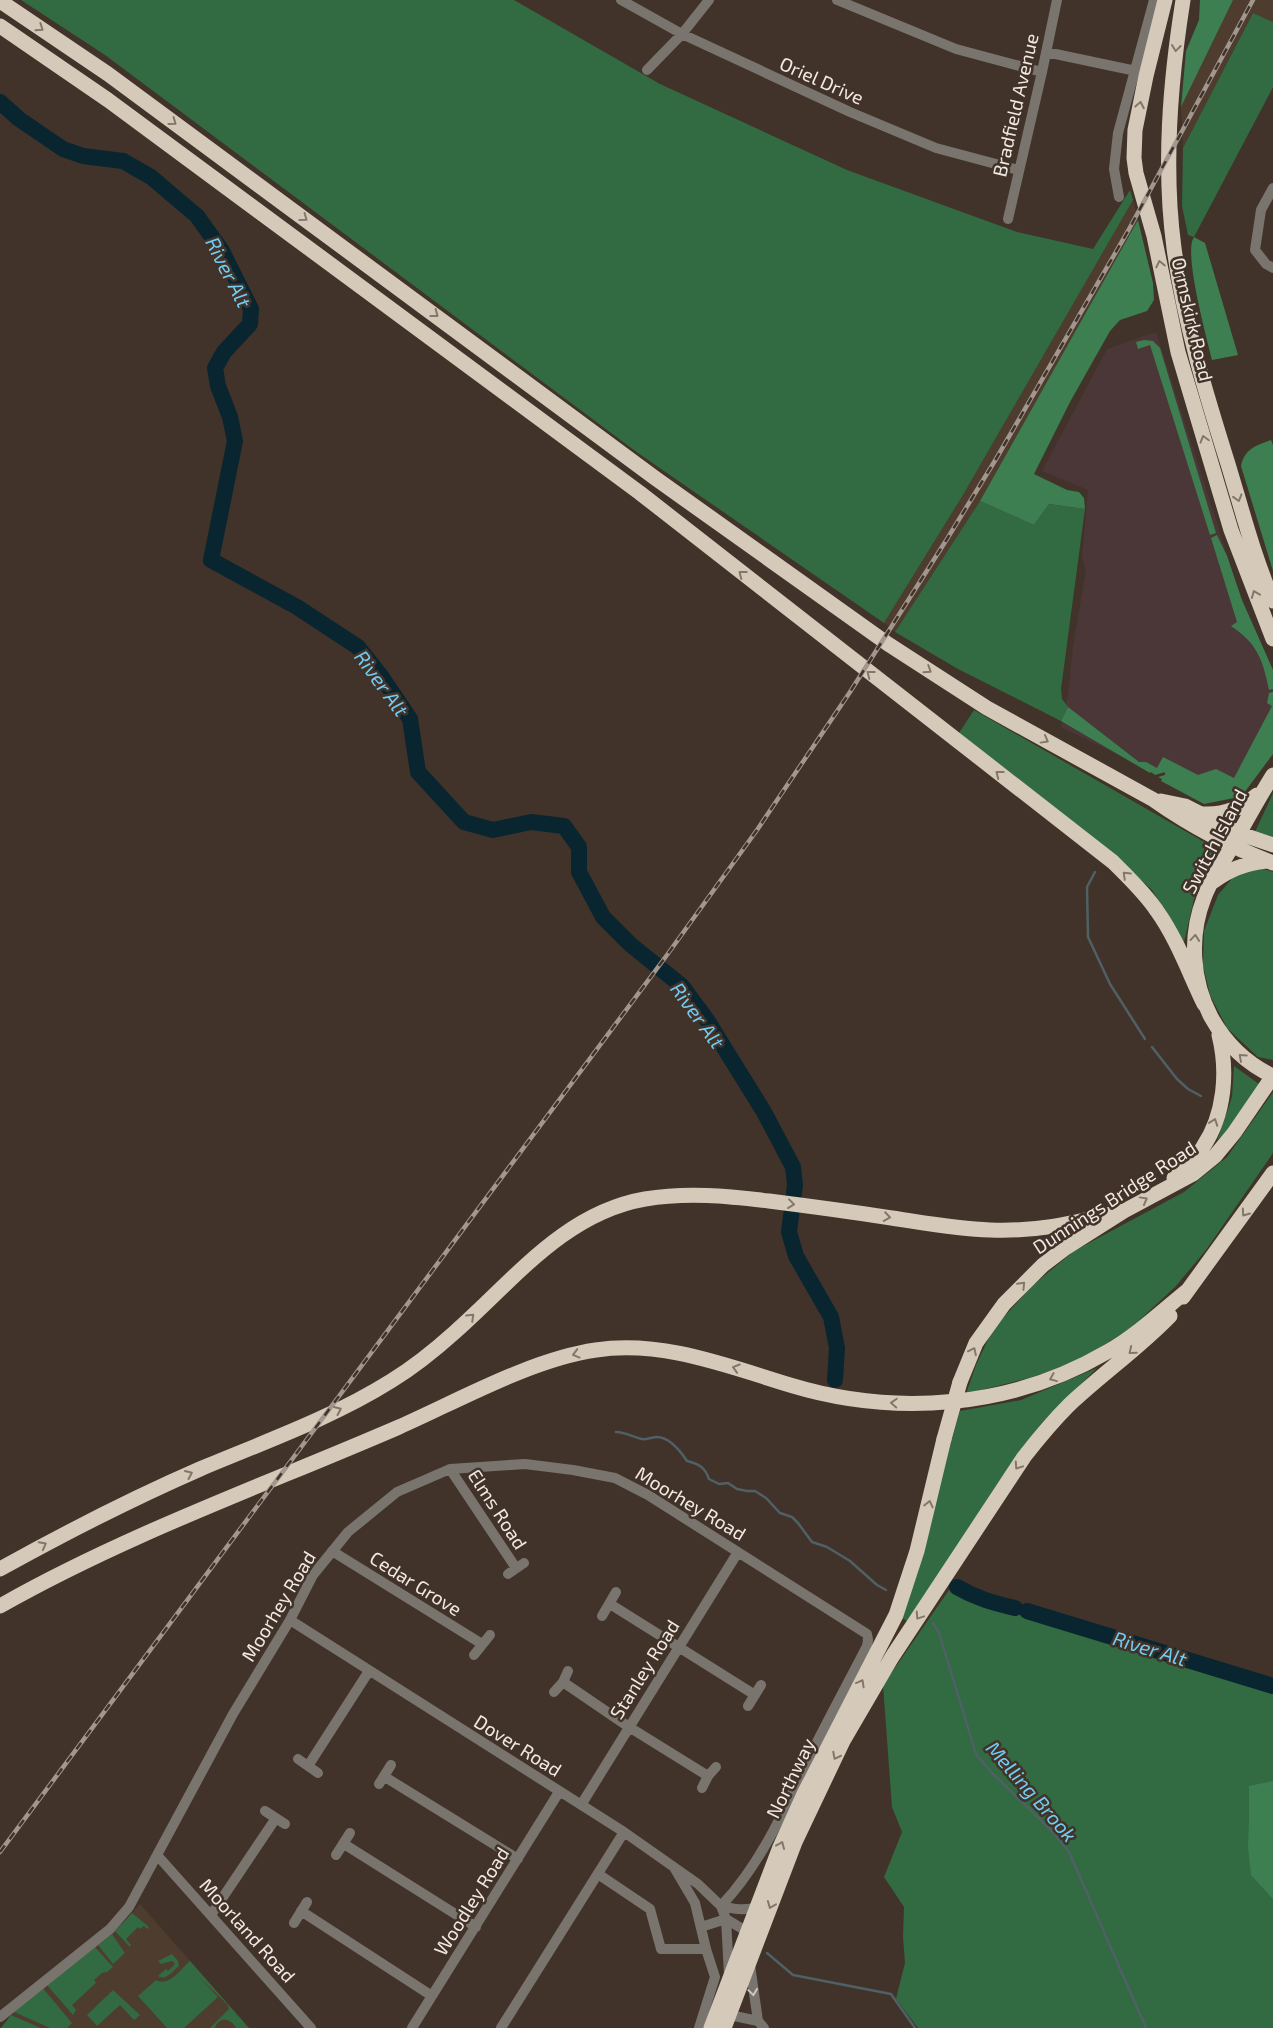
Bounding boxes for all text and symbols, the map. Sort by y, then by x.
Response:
one-way arrow [35,22,44,31]
street label: Bradfield Avenue [987,31,1043,179]
one-way arrow [1171,44,1182,52]
street label: Oriel Drive [776,51,868,109]
one-way arrow [1134,101,1145,110]
one-way arrow [167,116,176,124]
one-way arrow [298,212,308,221]
water label: River Alt [201,233,257,312]
street label: Ormskirk Road [1168,255,1218,383]
one-way arrow [1155,260,1165,269]
one-way arrow [429,309,438,317]
one-way arrow [1200,436,1210,444]
one-way arrow [1232,493,1242,501]
one-way arrow [739,571,748,580]
one-way arrow [1250,590,1261,599]
water label: River Alt [350,645,414,721]
one-way arrow [923,664,932,673]
one-way arrow [866,671,876,680]
one-way arrow [1039,734,1048,744]
one-way arrow [996,771,1005,779]
street label: Switch Island [1177,785,1251,897]
one-way arrow [1122,872,1131,881]
one-way arrow [1189,934,1200,942]
water label: River Alt [666,977,730,1053]
one-way arrow [1238,1054,1247,1063]
one-way arrow [1208,1119,1218,1127]
street label: Dunnings Bridge Road [1028,1136,1200,1258]
one-way arrow [1139,1196,1148,1206]
one-way arrow [787,1198,795,1209]
one-way arrow [1242,1207,1251,1217]
one-way arrow [884,1211,892,1222]
one-way arrow [1016,1282,1025,1291]
one-way arrow [465,1314,474,1323]
one-way arrow [1129,1346,1138,1355]
one-way arrow [967,1347,977,1356]
one-way arrow [573,1348,581,1358]
one-way arrow [732,1364,740,1374]
one-way arrow [1049,1372,1058,1382]
one-way arrow [890,1397,898,1408]
one-way arrow [333,1405,342,1416]
one-way arrow [1015,1460,1024,1470]
street label: Moorhey Road [632,1461,750,1545]
street label: Elms Road [464,1465,532,1553]
one-way arrow [184,1470,193,1480]
one-way arrow [923,1499,934,1508]
one-way arrow [37,1541,46,1551]
street label: Cedar Grove [366,1546,466,1620]
street label: Moorhey Road [236,1547,320,1665]
one-way arrow [915,1611,925,1620]
street label: Stanley Road [604,1615,684,1723]
water label: River Alt [1110,1625,1190,1671]
one-way arrow [855,1680,865,1689]
street label: Dover Road [470,1709,566,1781]
street label: Northway [761,1734,819,1822]
water label: Melling Brook [982,1736,1082,1846]
one-way arrow [832,1751,842,1760]
one-way arrow [775,1841,786,1850]
street label: Woodley Road [429,1843,513,1959]
street label: Moorland Road [195,1873,301,1987]
one-way arrow [767,1900,778,1909]
one-way arrow [747,1988,758,1996]

